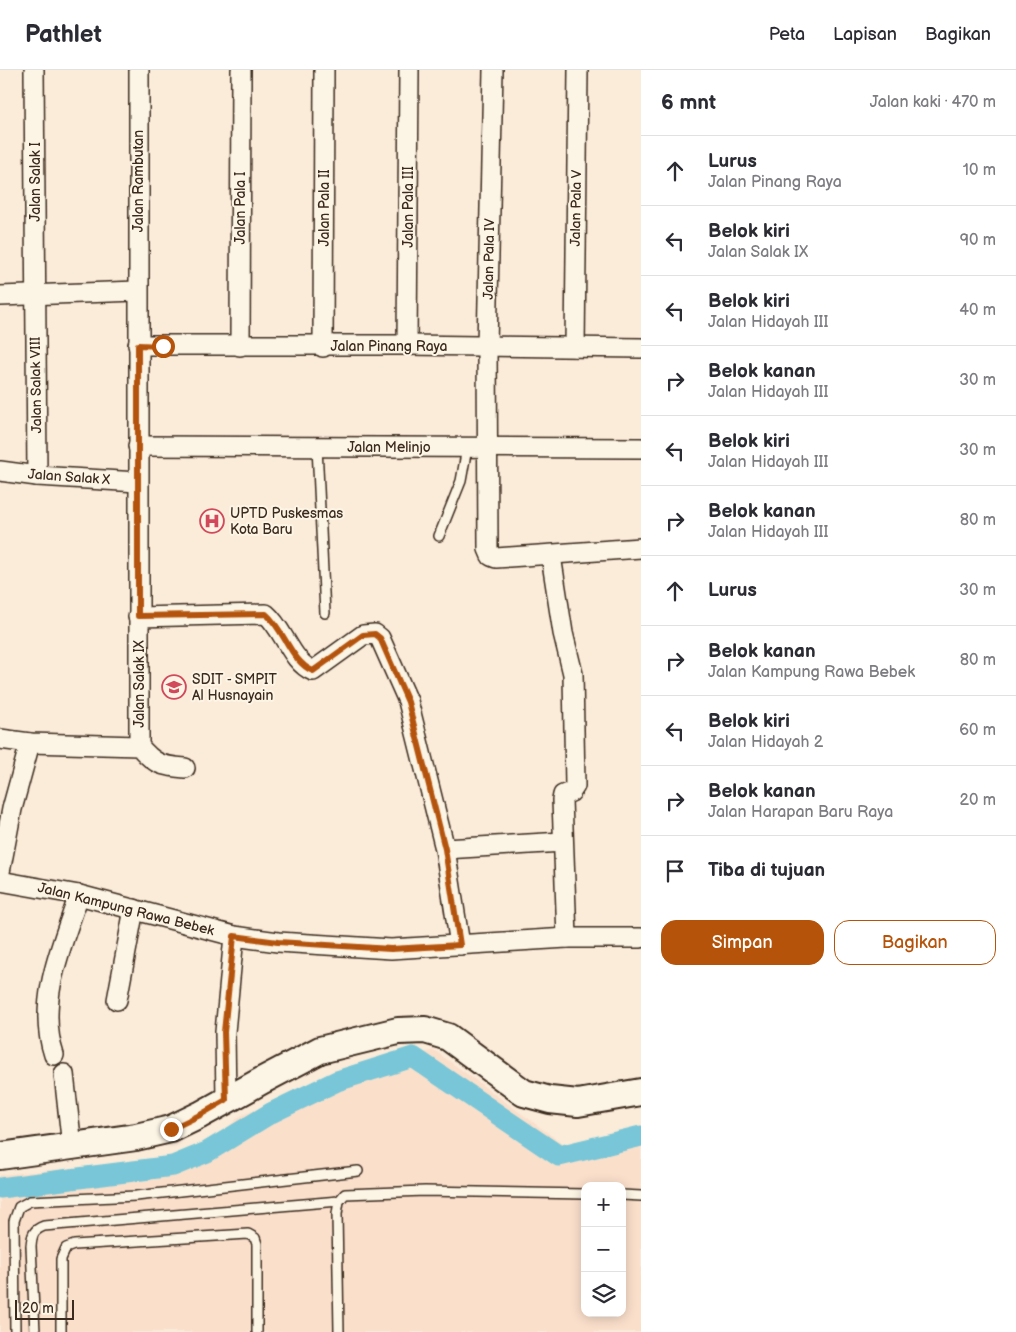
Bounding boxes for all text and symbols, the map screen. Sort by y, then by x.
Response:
text: Pathlet [25,20,102,49]
text: Peta [769,24,805,45]
text: Lapisan [833,24,897,45]
text: Bagikan [925,24,991,45]
text: 6 mnt [661,90,716,115]
text: Jalan kaki · 470 m [870,93,996,112]
street label: Jalan Rambutan [130,130,147,232]
street label: Jalan Salak I [27,142,44,222]
text: Lurus [708,150,757,173]
icon: ahead [661,157,689,185]
text: 10 m [963,161,996,180]
street label: Jalan Pala III [400,166,417,248]
street label: Jalan Pala II [316,169,333,247]
street label: Jalan Pala V [567,169,585,247]
street label: Jalan Pala I [232,172,249,244]
text: Jalan Pinang Raya [708,173,842,192]
street label: Jalan Pala IV [480,218,498,300]
text: Belok kiri [708,220,790,243]
icon: left [661,227,689,255]
text: 90 m [960,231,996,250]
text: Jalan Salak IX [708,243,808,262]
text: Belok kiri [708,290,790,313]
icon: left [661,297,689,325]
text: 40 m [959,301,996,320]
text: Jalan Hidayah III [708,313,829,332]
route start [152,335,175,358]
street label: Jalan Salak VIII [27,337,45,433]
street label: Jalan Pinang Raya [331,338,448,355]
text: Belok kanan [708,360,816,383]
icon: right [661,367,689,395]
text: 30 m [959,371,996,390]
text: Jalan Hidayah III [708,383,829,402]
text: Belok kiri [708,430,790,453]
icon: left [661,437,689,465]
street label: Jalan Melinjo [347,439,431,456]
text: 30 m [959,441,996,460]
text: Jalan Hidayah III [708,453,829,472]
street label: Jalan Salak X [27,466,111,488]
text: Belok kanan [708,500,816,523]
place label: UPTD Puskesmas Kota Baru [230,505,343,538]
icon: right [661,507,689,535]
hospital icon: UPTD Puskesmas Kota Baru [199,508,225,534]
text: 80 m [960,511,996,530]
text: Jalan Hidayah III [708,523,829,542]
icon: ahead [661,577,689,605]
text: Lurus [708,579,757,602]
text: 30 m [959,581,996,600]
street label: Jalan Salak IX [131,640,148,728]
text: Belok kanan [708,640,816,663]
icon: right [661,647,689,675]
text: 80 m [960,651,996,670]
text: Jalan Kampung Rawa Bebek [708,663,915,682]
place label: SDIT - SMPIT Al Husnayain [192,671,277,704]
school or university icon: SDIT - SMPIT Al Husnayain [161,674,187,700]
text: Belok kiri [708,710,790,733]
icon: left [661,717,689,745]
text: 60 m [959,721,996,740]
text: Jalan Hidayah 2 [708,733,823,752]
text: Belok kanan [708,780,816,803]
icon: right [661,787,689,815]
text: 20 m [960,791,996,810]
text: Jalan Harapan Baru Raya [708,803,893,822]
icon: arrive [661,857,689,885]
text: Tiba di tujuan [708,859,825,882]
street label: Jalan Kampung Rawa Bebek [36,879,216,939]
button: Simpan [661,920,824,965]
button: Bagikan [834,920,996,965]
route end [160,1118,183,1141]
map controls [581,1182,626,1317]
button: + [581,1182,626,1227]
button: − [581,1227,626,1272]
button: layers [581,1272,626,1317]
scale bar [15,1297,74,1320]
text: 20 m [22,1300,54,1317]

